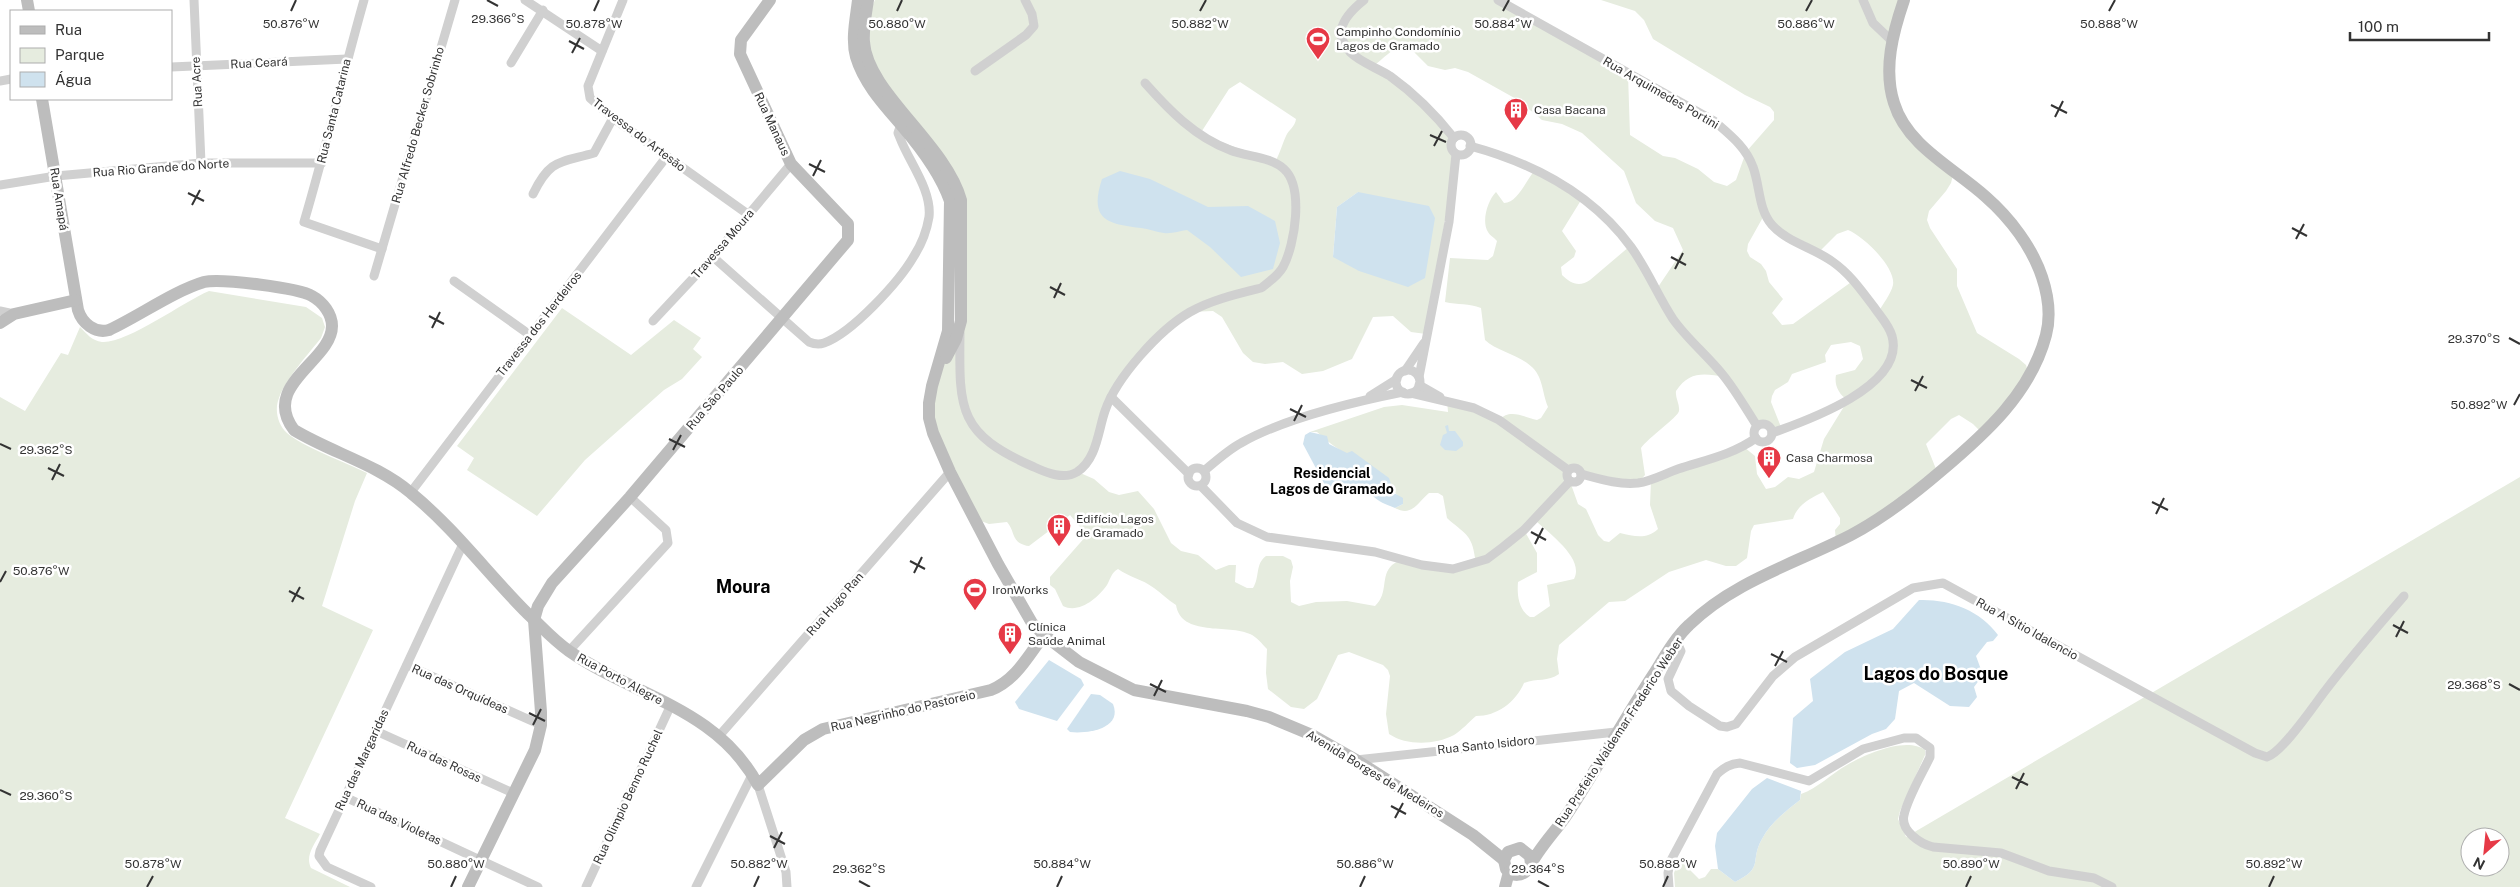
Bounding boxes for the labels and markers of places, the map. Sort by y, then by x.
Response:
place label: Campinho Condomínio Lagos de Gramado [1336,25,1461,53]
sports icon: Campinho Condomínio Lagos de Gramado [1305,26,1331,60]
building icon: Casa Bacana [1503,97,1529,131]
place label: Casa Bacana [1534,103,1606,117]
building icon: Casa Charmosa [1756,445,1782,479]
place label: Casa Charmosa [1786,451,1873,465]
place label: Edifício Lagos de Gramado [1076,512,1154,540]
building icon: Edifício Lagos de Gramado [1046,513,1072,547]
sports icon: IronWorks [962,577,988,611]
place label: IronWorks [992,583,1048,597]
place label: Clínica Saúde Animal [1028,620,1106,648]
building icon: Clínica Saúde Animal [997,621,1023,655]

